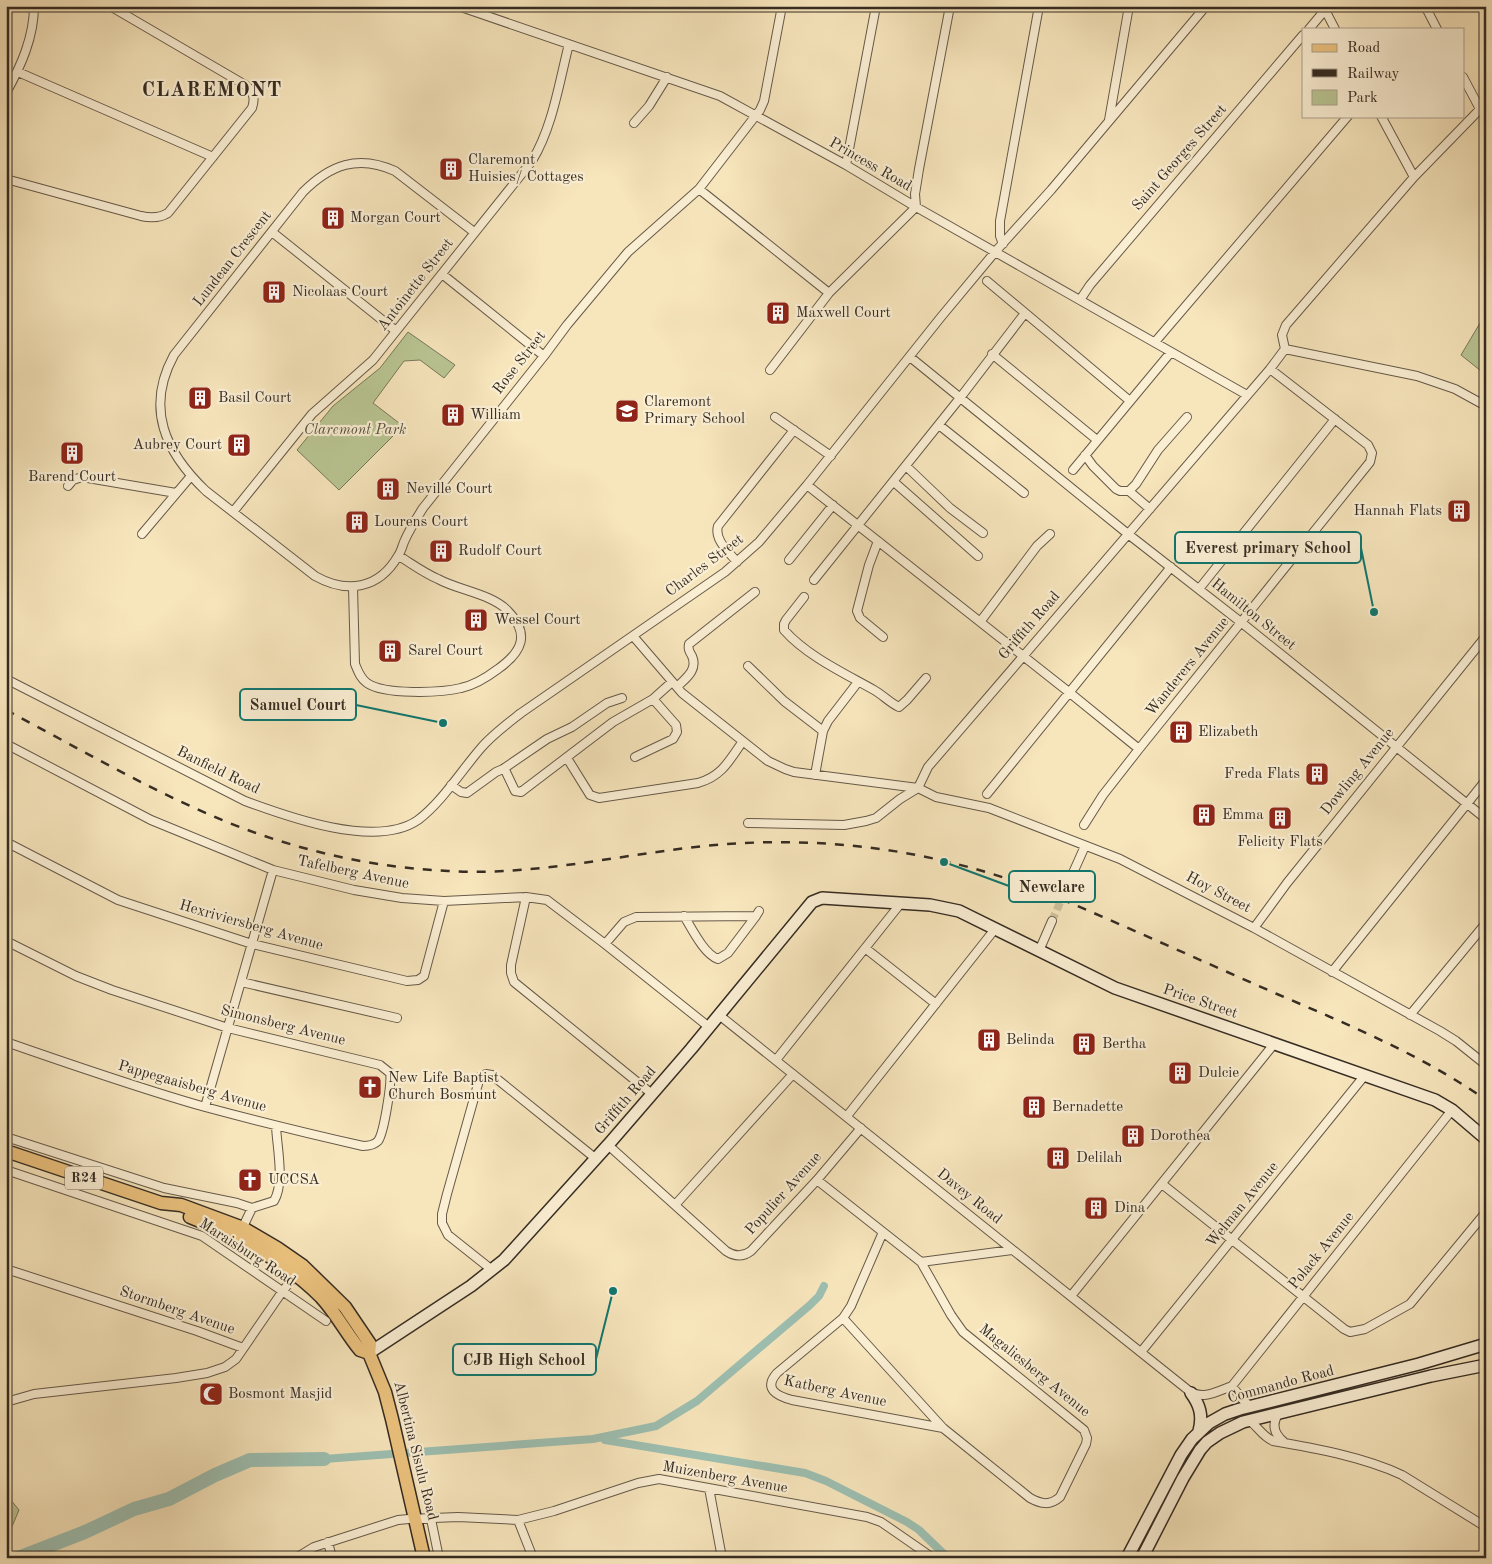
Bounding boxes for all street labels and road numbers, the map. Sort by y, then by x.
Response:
street label: Saint Georges Street [1130,102,1230,214]
street label: Princess Road [826,135,914,195]
street label: Lundean Crescent [191,208,275,310]
street label: Antoinette Street [375,236,457,334]
street label: Rose Street [491,329,549,397]
street label: Charles Street [663,532,747,600]
street label: Hamilton Street [1208,576,1298,654]
street label: Griffith Road [996,589,1064,663]
street label: Wanderers Avenue [1144,615,1232,719]
street label: Dowling Avenue [1319,726,1397,818]
street label: Banfield Road [174,744,262,798]
street label: Tafelberg Avenue [296,854,410,892]
street label: Hoy Street [1183,870,1253,916]
street label: Hexriviersberg Avenue [177,898,325,954]
street label: Price Street [1161,982,1239,1022]
street label: Simonsberg Avenue [219,1003,347,1049]
street label: Pappegaaisberg Avenue [116,1059,268,1115]
street label: Griffith Road [592,1064,660,1138]
street label: Populier Avenue [743,1150,825,1238]
street label: Welman Avenue [1204,1159,1282,1250]
road number: R24 [65,1166,103,1190]
street label: Davey Road [934,1167,1004,1228]
street label: Polack Avenue [1286,1209,1358,1292]
street label: Maraisburg Road [196,1216,298,1290]
street label: Stormberg Avenue [117,1284,237,1338]
street label: Magaliesberg Avenue [976,1322,1092,1420]
street label: Commando Road [1226,1364,1336,1406]
street label: Katberg Avenue [782,1374,888,1410]
street label: Albertina Sisulu Road [390,1380,440,1522]
street label: Muizenberg Avenue [661,1460,789,1496]

